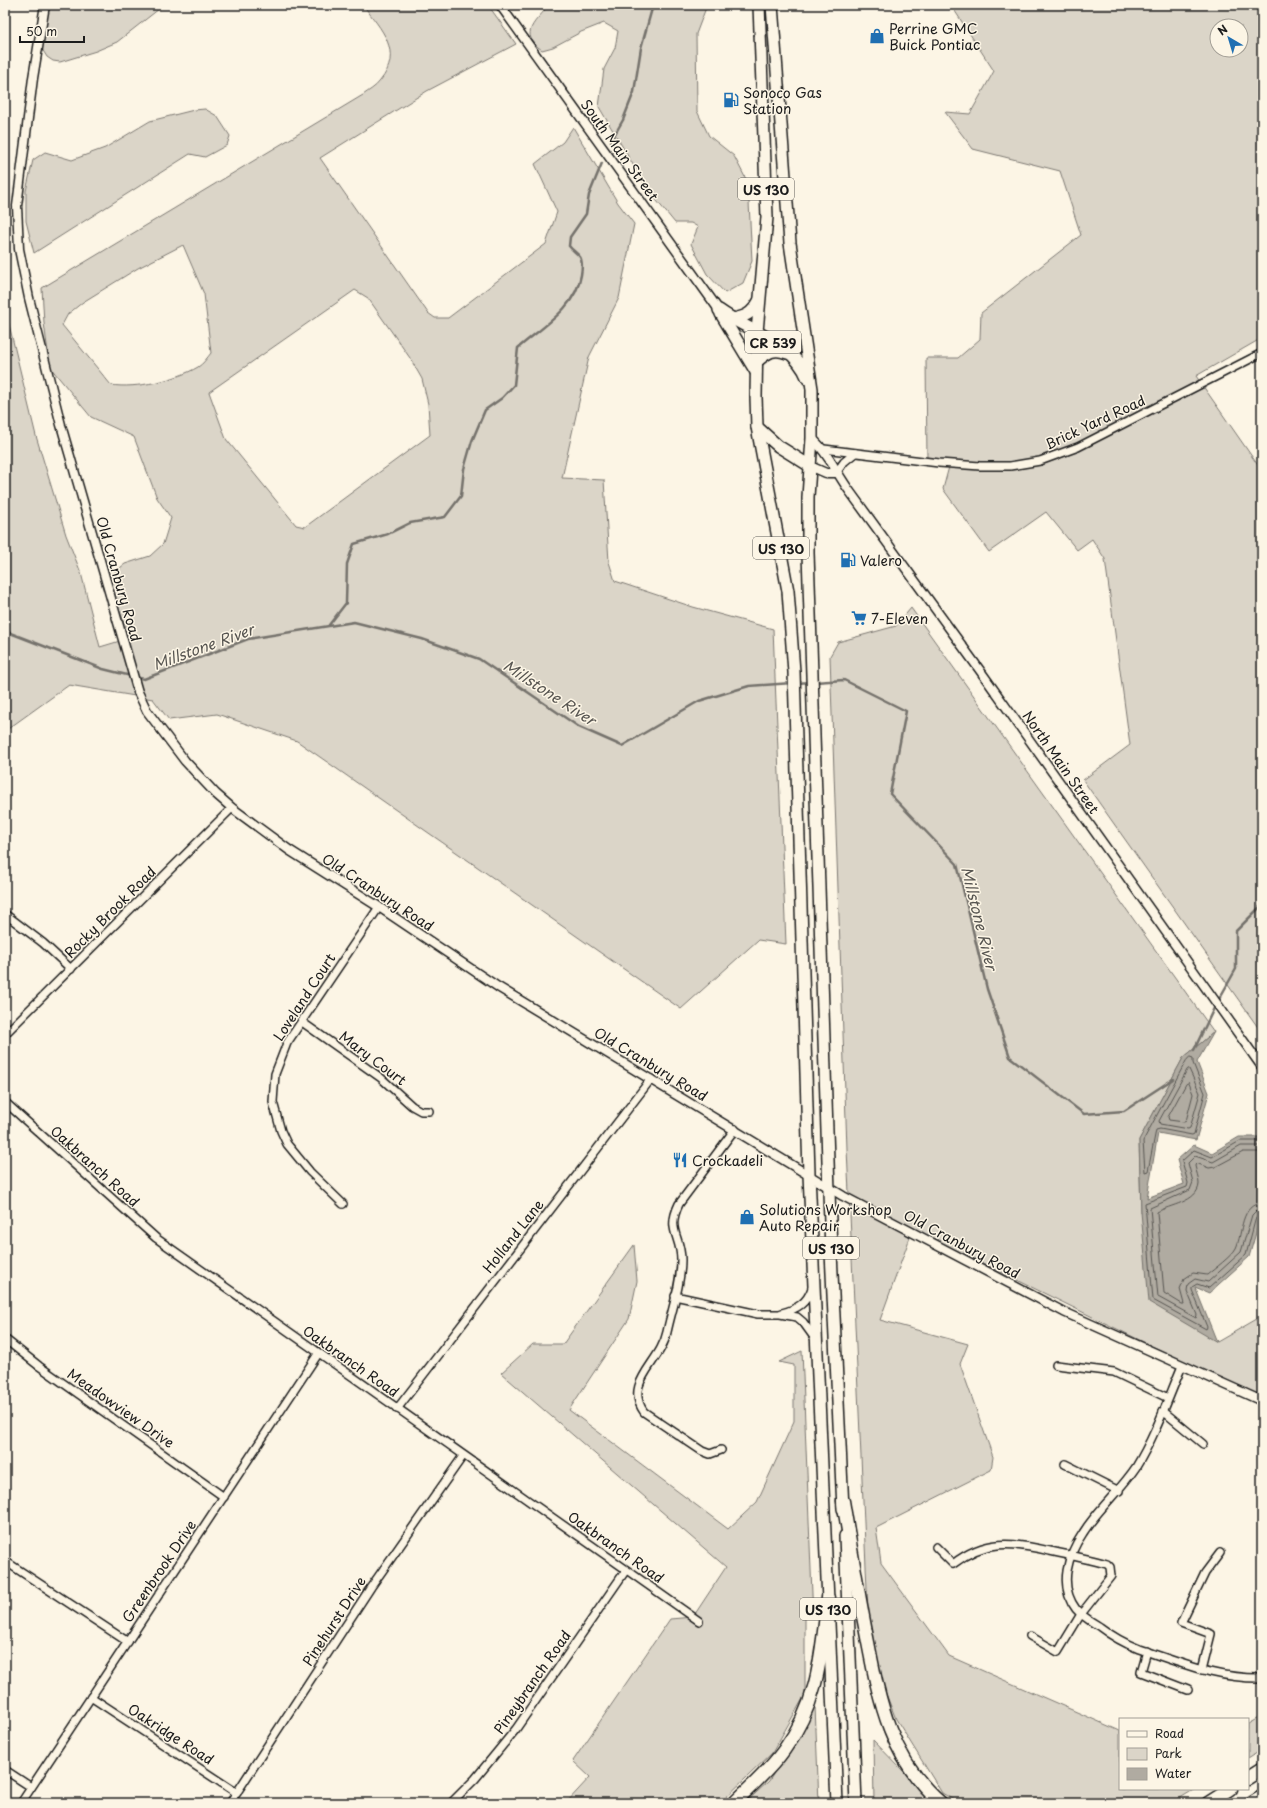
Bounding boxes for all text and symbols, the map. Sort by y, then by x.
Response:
scale bar [20,18,84,44]
place label: Perrine GMC Buick Pontiac [889,18,980,55]
north arrow [1209,18,1249,58]
text: N [1214,20,1231,39]
text: 50 m [26,22,57,40]
shop icon: Perrine GMC Buick Pontiac [868,27,886,45]
place label: Sonoco Gas Station [743,82,822,119]
fuel station icon: Sonoco Gas Station [722,91,740,109]
street label: South Main Street [576,95,664,205]
road number: US 130 [738,178,794,200]
road number: CR 539 [745,331,801,353]
street label: Brick Yard Road [1041,390,1149,454]
street label: Old Cranbury Road [91,514,147,644]
road number: US 130 [753,537,809,559]
place label: Valero [860,550,902,571]
fuel station icon: Valero [839,551,857,569]
place label: 7-Eleven [871,608,928,629]
supermarket icon: 7-Eleven [850,609,868,627]
water label: Millstone River [149,616,259,675]
water label: Millstone River [499,653,603,732]
street label: North Main Street [1018,706,1105,818]
street label: Old Cranbury Road [318,848,438,936]
street label: Rocky Brook Road [59,861,161,963]
water label: Millstone River [956,864,1005,975]
street label: Loveland Court [268,949,340,1045]
street label: Old Cranbury Road [590,1022,712,1106]
street label: Mary Court [335,1026,411,1090]
street label: Oakbranch Road [46,1120,144,1212]
place label: Crockadeli [692,1150,763,1171]
restaurant icon: Crockadeli [671,1151,689,1169]
street label: Holland Lane [477,1195,549,1277]
place label: Solutions Workshop Auto Repair [759,1199,892,1236]
street label: Old Cranbury Road [900,1204,1024,1284]
shop icon: Solutions Workshop Auto Repair [738,1208,756,1226]
road number: US 130 [803,1237,859,1259]
street label: Oakbranch Road [299,1320,403,1402]
street label: Meadowview Drive [63,1363,179,1453]
street label: Oakbranch Road [564,1506,668,1588]
street label: Greenbrook Drive [117,1516,201,1626]
street label: Pinehurst Drive [297,1572,371,1670]
road number: US 130 [800,1598,856,1620]
street label: Pineybranch Road [488,1626,576,1738]
street label: Oakridge Road [124,1698,218,1770]
legend [1119,1718,1249,1790]
text: Road [1155,1724,1184,1742]
text: Park [1155,1744,1182,1762]
text: Water [1155,1764,1192,1782]

